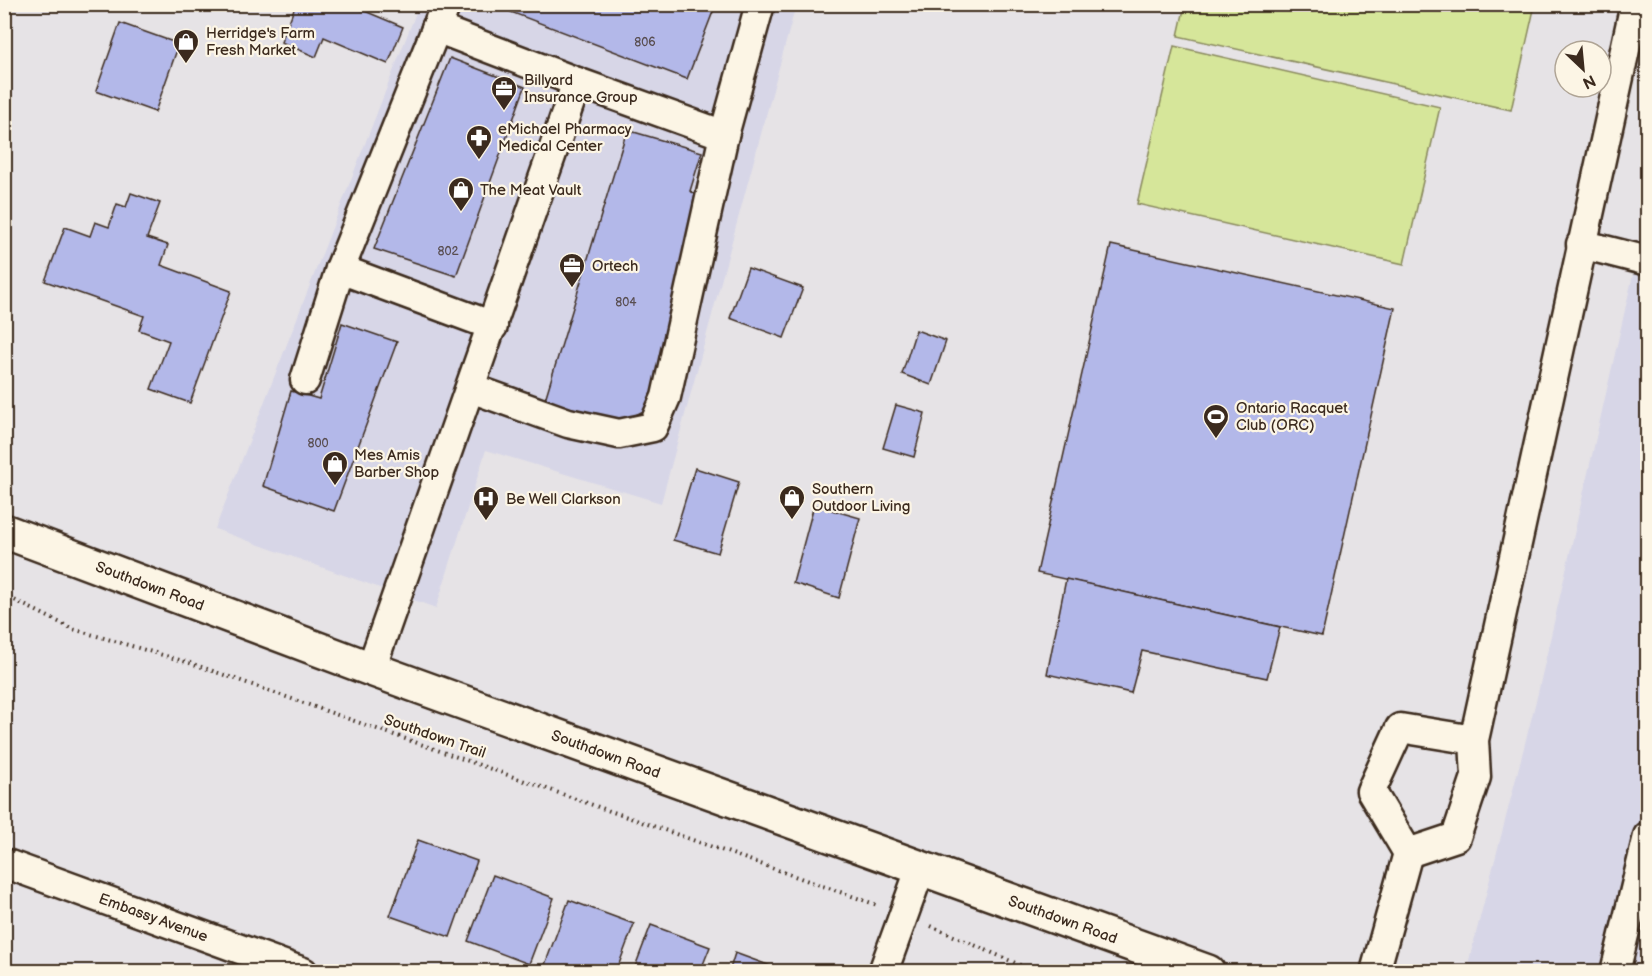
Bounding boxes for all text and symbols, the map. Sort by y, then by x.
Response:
place label: Herridge's Farm Fresh Market [206,24,315,60]
shop icon: Herridge's Farm Fresh Market [171,27,201,65]
house number: 806 [634,35,656,50]
north arrow [1553,39,1613,99]
text: N [1579,70,1598,92]
place label: Billyard Insurance Group [524,71,638,107]
office icon: Billyard Insurance Group [489,74,519,112]
place label: eMichael Pharmacy Medical Center [498,120,632,156]
pharmacy icon: eMichael Pharmacy Medical Center [464,123,494,161]
shop icon: The Meat Vault [446,175,476,213]
place label: The Meat Vault [480,181,582,200]
house number: 802 [437,244,459,259]
office icon: Ortech [557,251,587,289]
place label: Ortech [592,257,638,276]
house number: 804 [615,295,637,310]
place label: Ontario Racquet Club (ORC) [1236,399,1348,435]
sports icon: Ontario Racquet Club (ORC) [1201,402,1231,440]
house number: 800 [307,436,329,451]
place label: Mes Amis Barber Shop [354,446,440,482]
shop icon: Mes Amis Barber Shop [320,449,350,487]
place label: Southern Outdoor Living [812,480,910,516]
shop icon: Southern Outdoor Living [777,483,807,521]
hospital icon: Be Well Clarkson [471,484,501,522]
place label: Be Well Clarkson [506,490,621,509]
street label: Southdown Road [93,557,207,615]
street label: Southdown Trail [381,710,488,763]
street label: Southdown Road [549,726,663,783]
street label: Embassy Avenue [96,889,210,947]
street label: Southdown Road [1006,892,1120,948]

